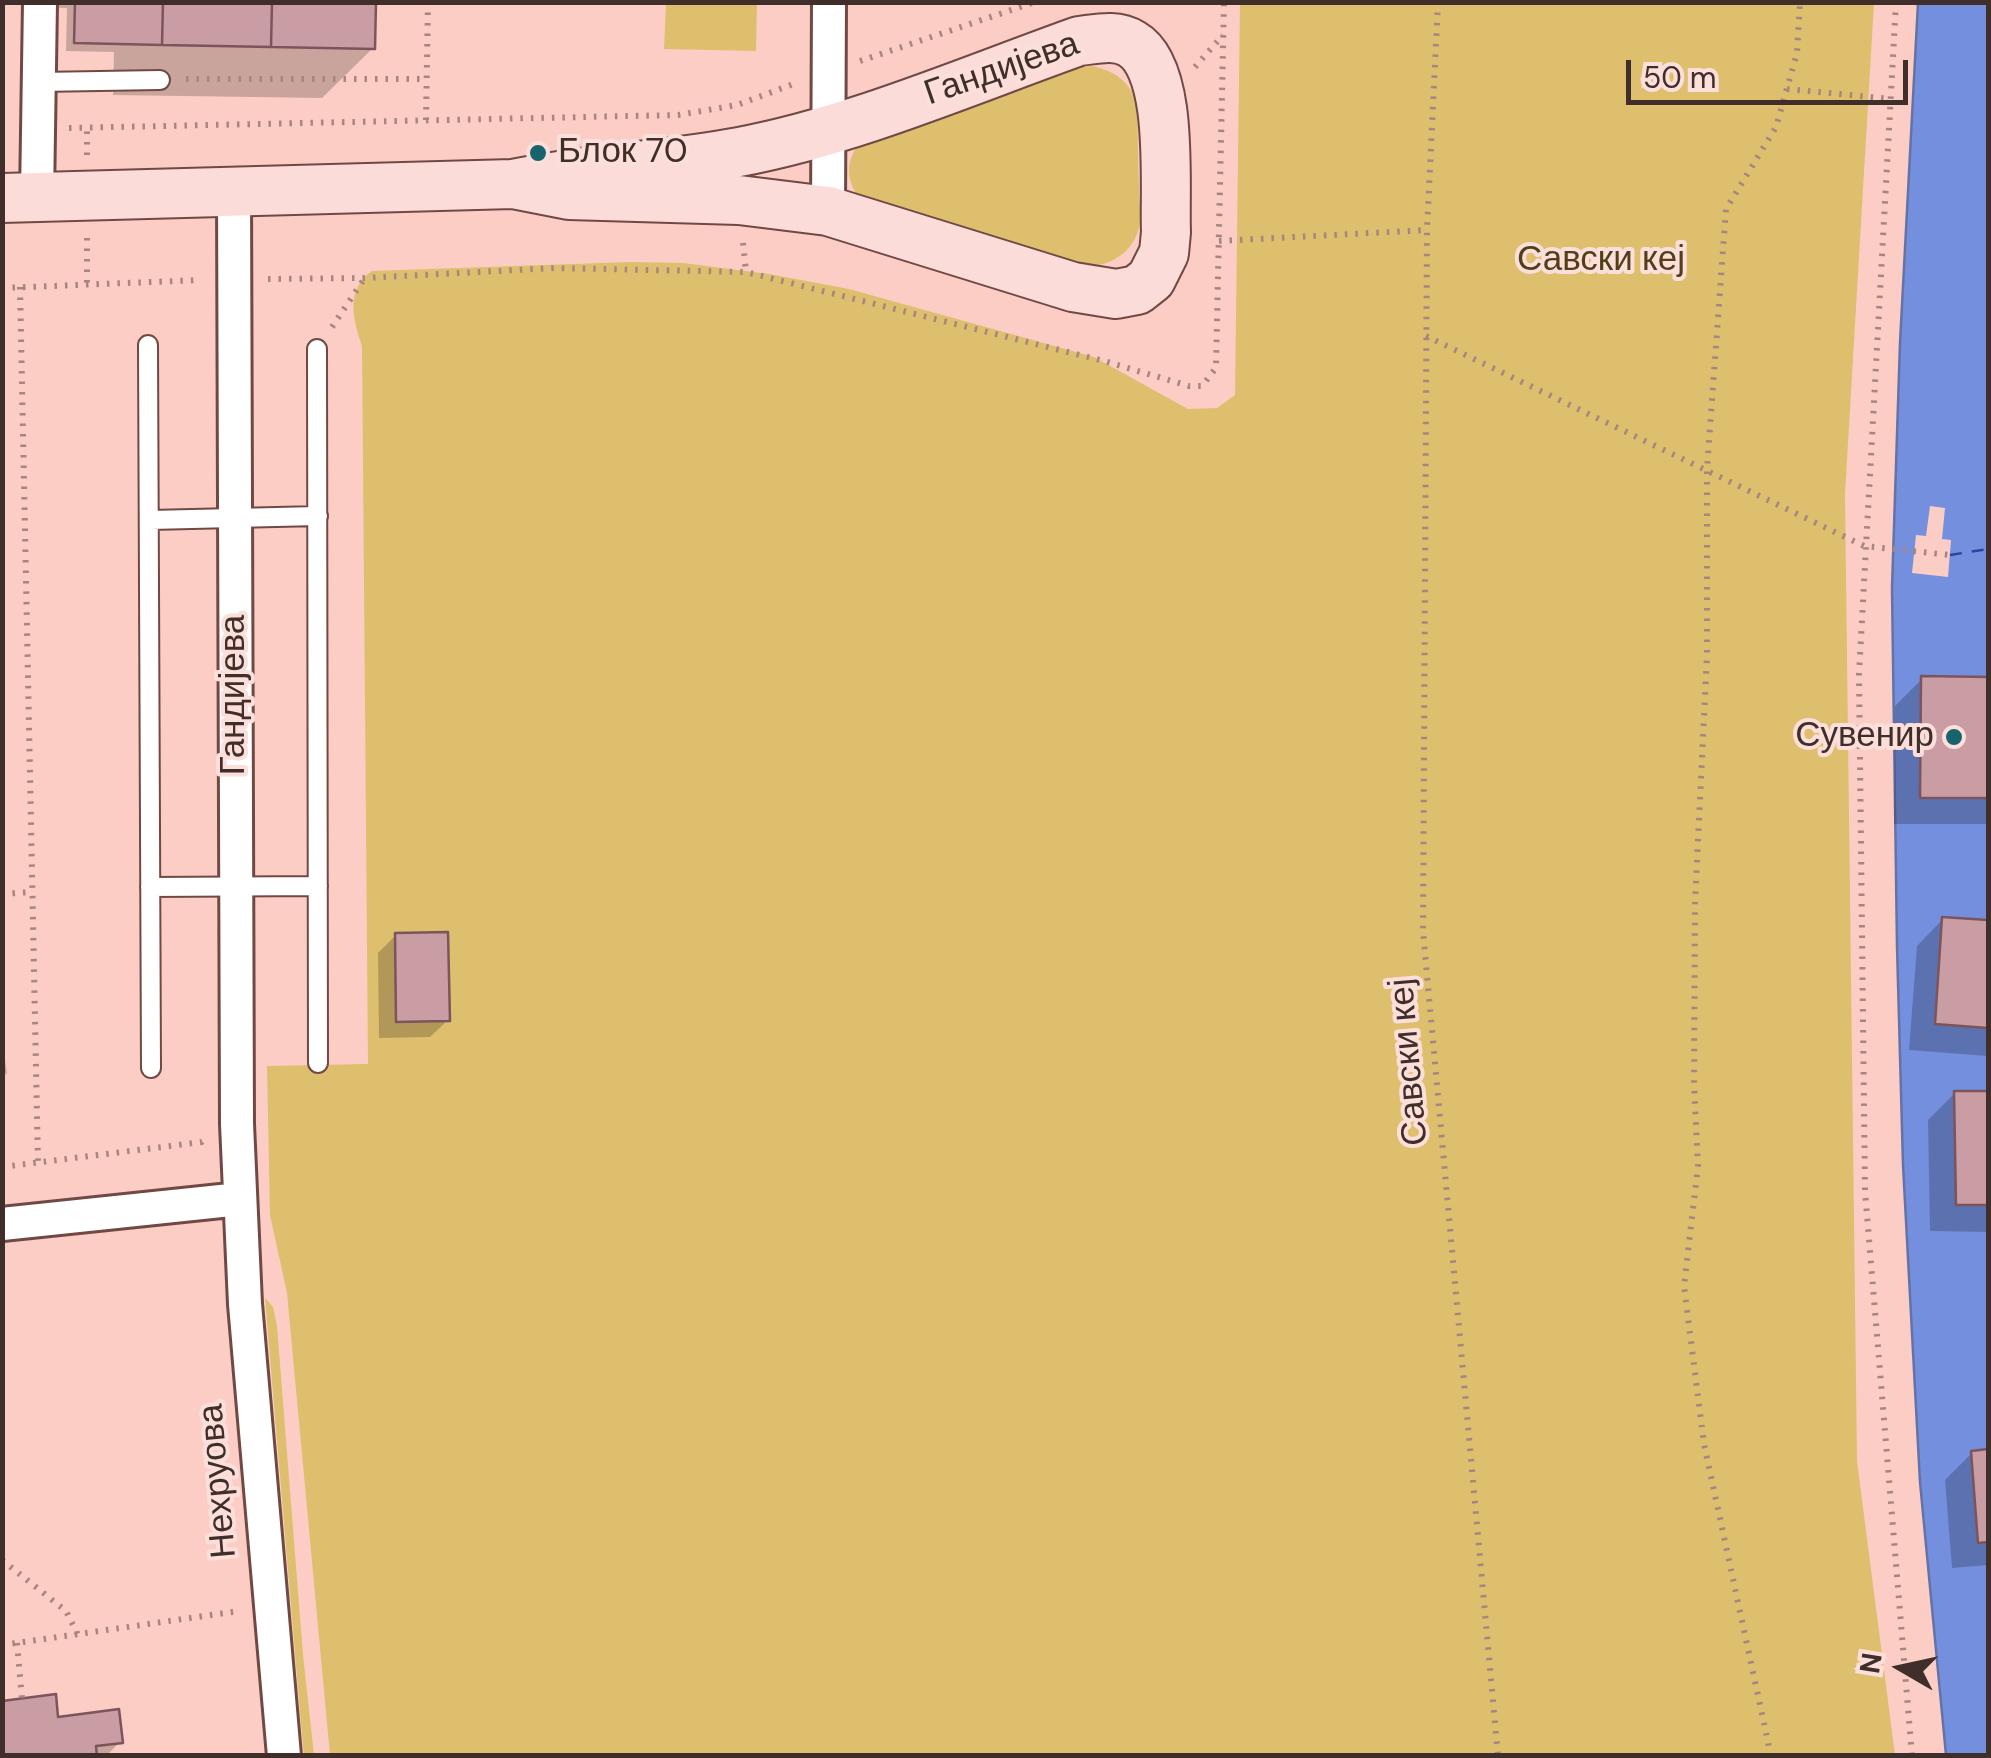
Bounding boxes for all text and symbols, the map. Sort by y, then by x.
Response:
street label: Гандијева [919,24,1085,116]
scale bar [1631,40,1914,102]
text: 50 m [1643,58,1717,97]
place label: Блок 70 [558,132,688,174]
marker: Блок 70 [527,142,549,164]
park label: Савски кеј [1517,240,1685,282]
street label: Гандијева [214,615,256,775]
place label: Сувенир [1795,716,1934,758]
marker: Сувенир [1943,726,1965,748]
street label: Савски кеј [1382,977,1438,1147]
street label: Нехруова [191,1402,247,1560]
north arrow [1851,1618,1951,1718]
text: N [1851,1650,1891,1676]

